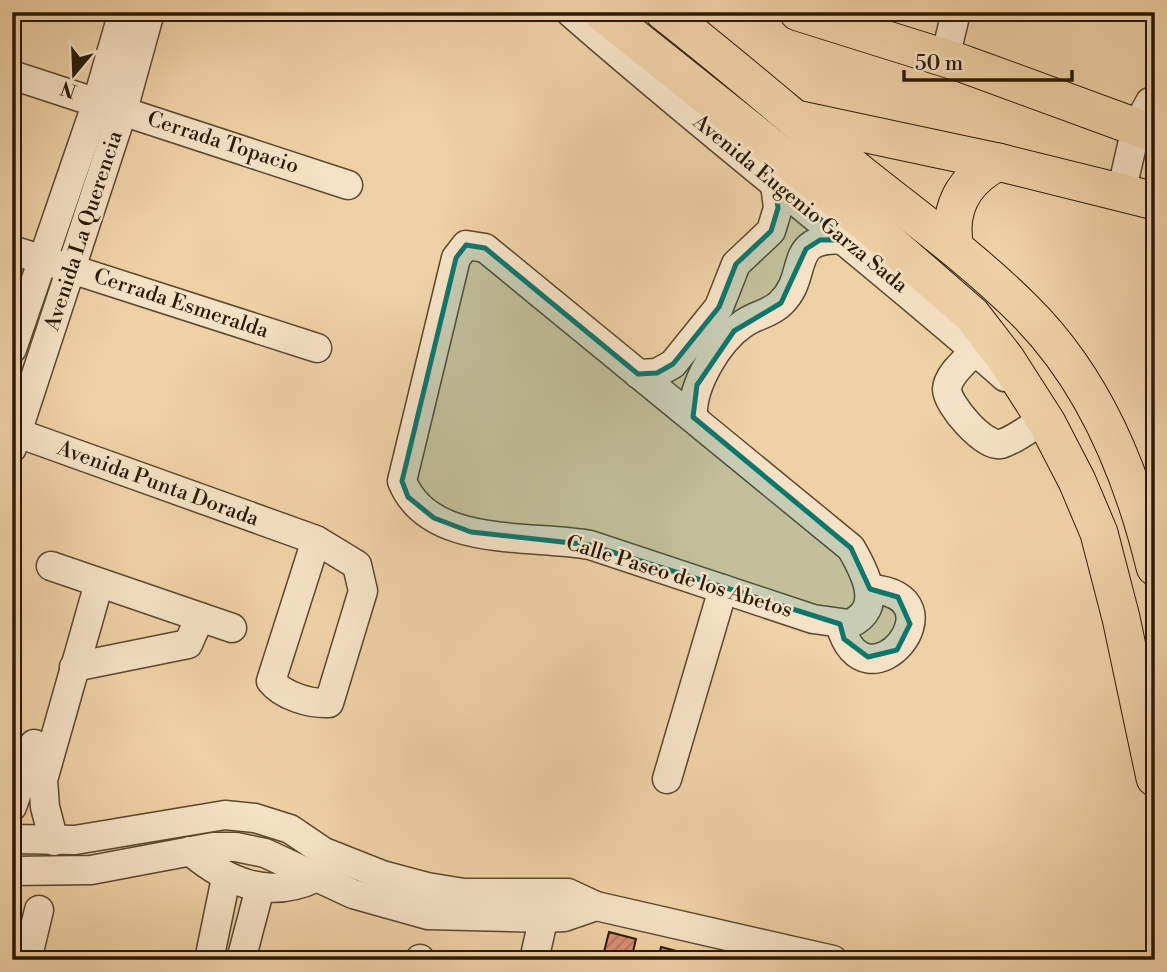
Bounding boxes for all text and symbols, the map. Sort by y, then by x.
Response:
north arrow [38,38,108,108]
scale bar [904,38,1072,82]
text: 50 m [915,51,963,77]
text: N [58,75,80,103]
street label: Cerrada Topacio [144,106,302,180]
street label: Avenida Eugenio Garza Sada [686,109,913,299]
street label: Avenida La Querencia [39,127,129,335]
street label: Cerrada Esmeralda [90,263,272,345]
street label: Avenida Punta Dorada [53,435,263,533]
street label: Calle Paseo de los Abetos [563,530,795,624]

